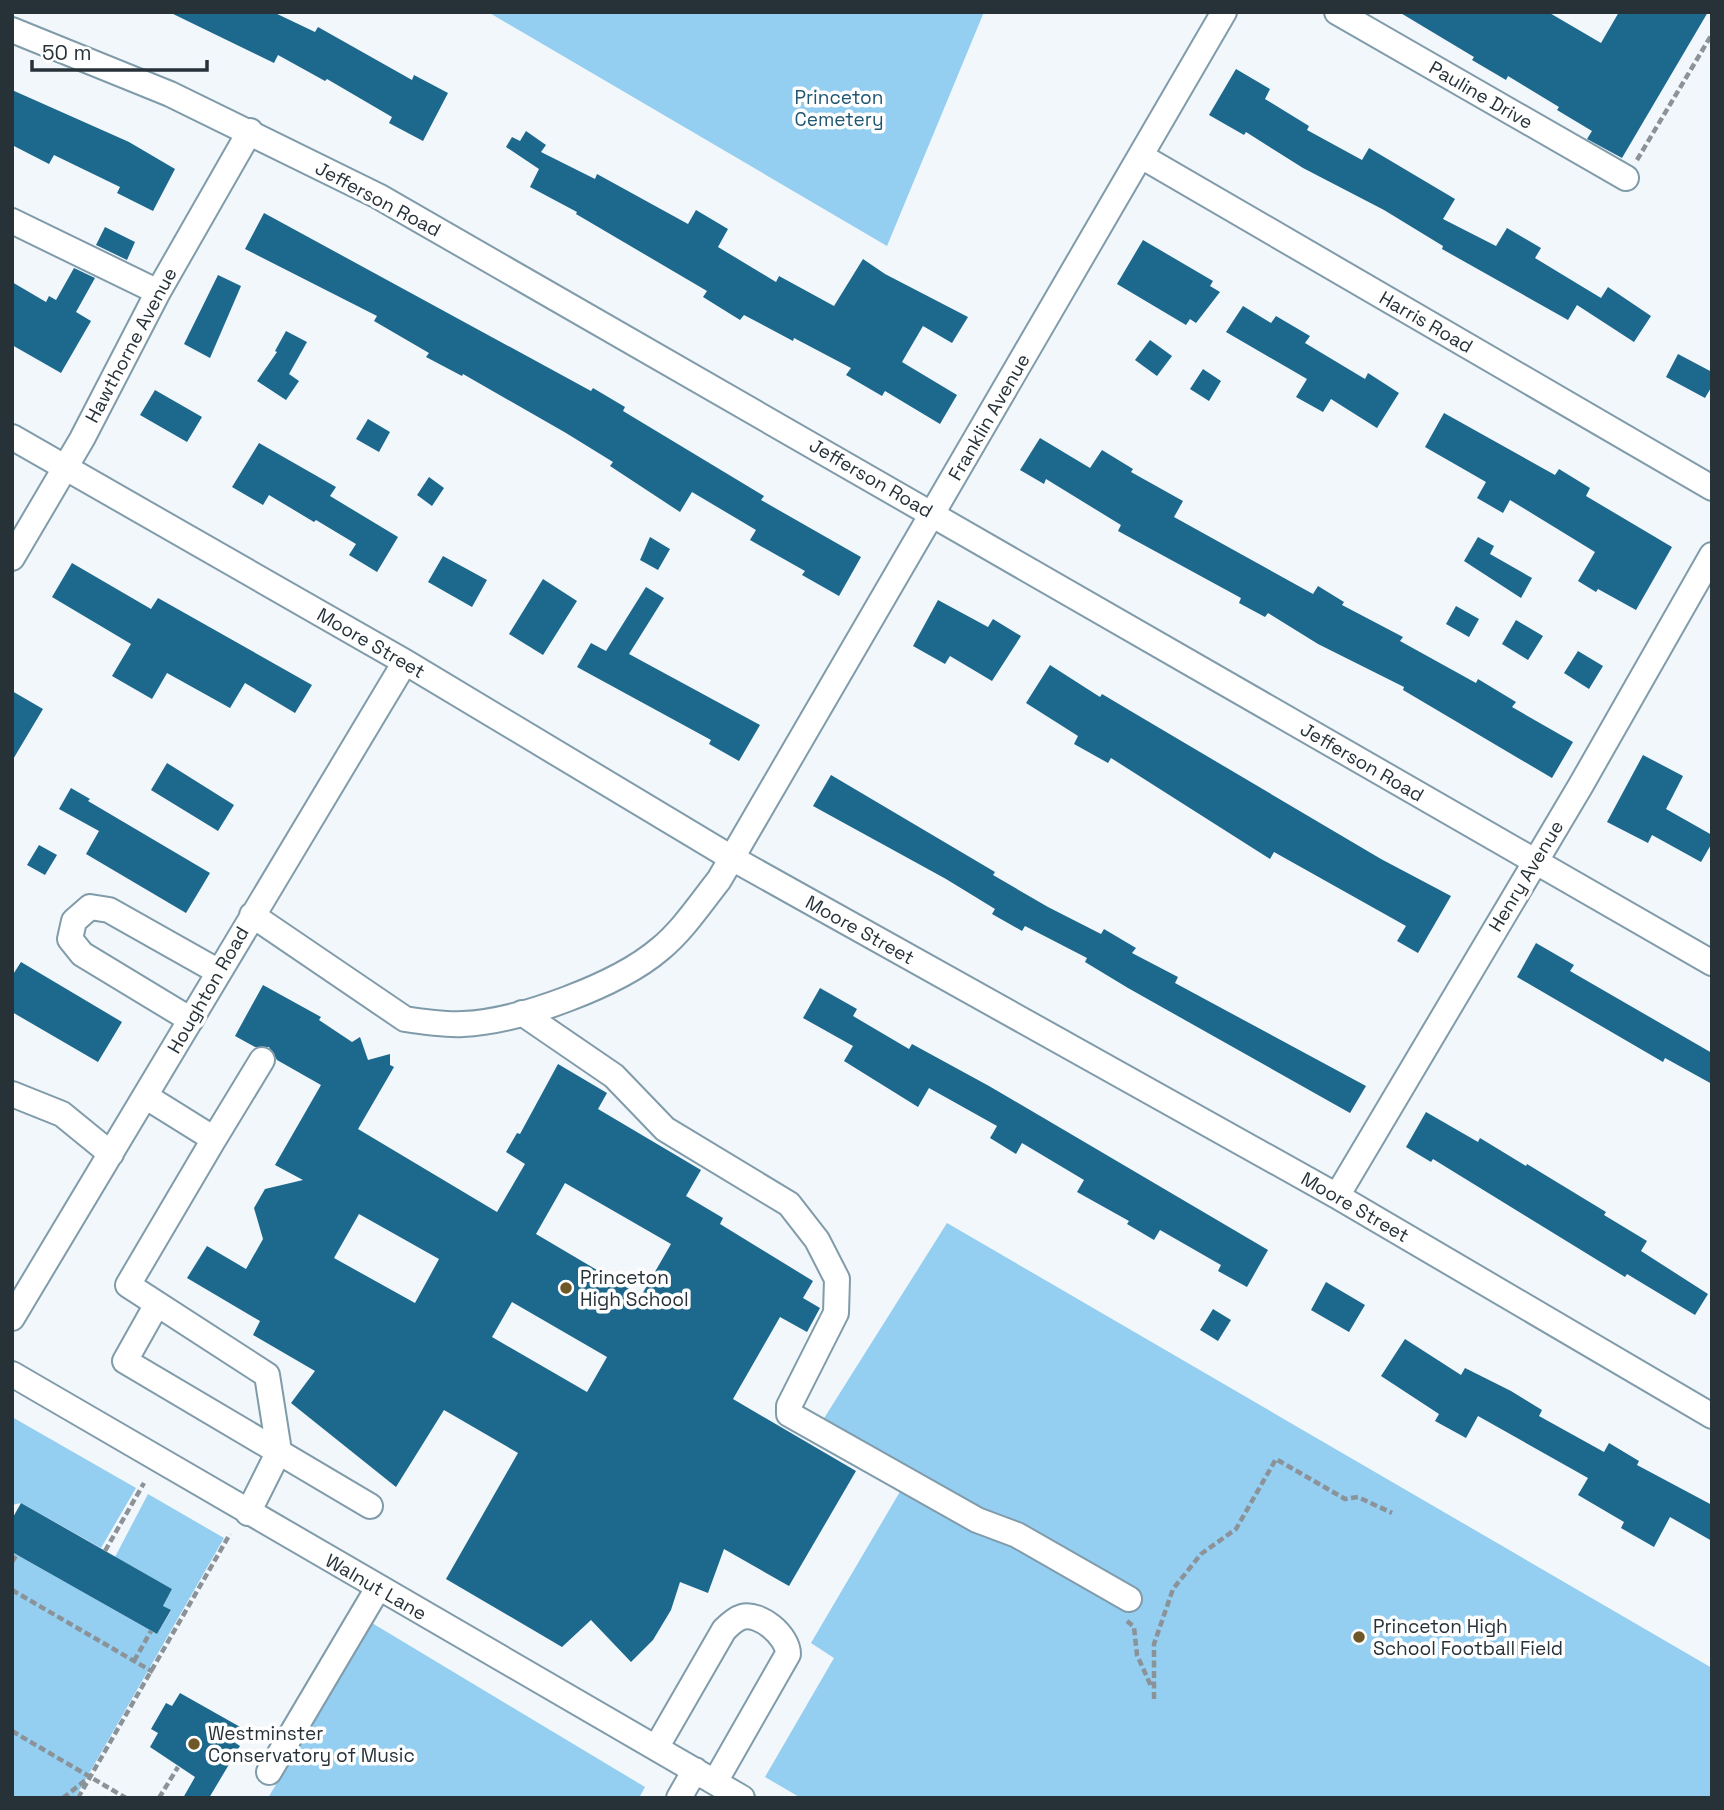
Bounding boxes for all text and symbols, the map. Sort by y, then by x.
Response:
scale bar [32,28,206,72]
text: 50 m [42,39,92,66]
street label: Pauline Drive [1424,55,1538,135]
park label: Princeton Cemetery [794,85,884,132]
street label: Jefferson Road [311,155,445,243]
street label: Hawthorne Avenue [80,263,182,427]
street label: Harris Road [1375,285,1477,359]
street label: Franklin Avenue [943,349,1035,485]
street label: Jefferson Road [805,432,937,524]
street label: Moore Street [312,602,430,684]
street label: Jefferson Road [1296,716,1428,808]
street label: Henry Avenue [1483,816,1569,936]
street label: Moore Street [801,890,919,970]
street label: Houghton Road [161,922,255,1058]
street label: Moore Street [1296,1166,1414,1248]
place label: Princeton High School [580,1265,689,1312]
marker: Princeton High School [558,1280,574,1296]
street label: Walnut Lane [321,1548,431,1626]
place label: Princeton High School Football Field [1373,1614,1563,1661]
marker: Princeton High School Football Field [1351,1629,1367,1645]
place label: Westminster Conservatory of Music [208,1721,415,1768]
marker: Westminster Conservatory of Music [186,1736,202,1752]

